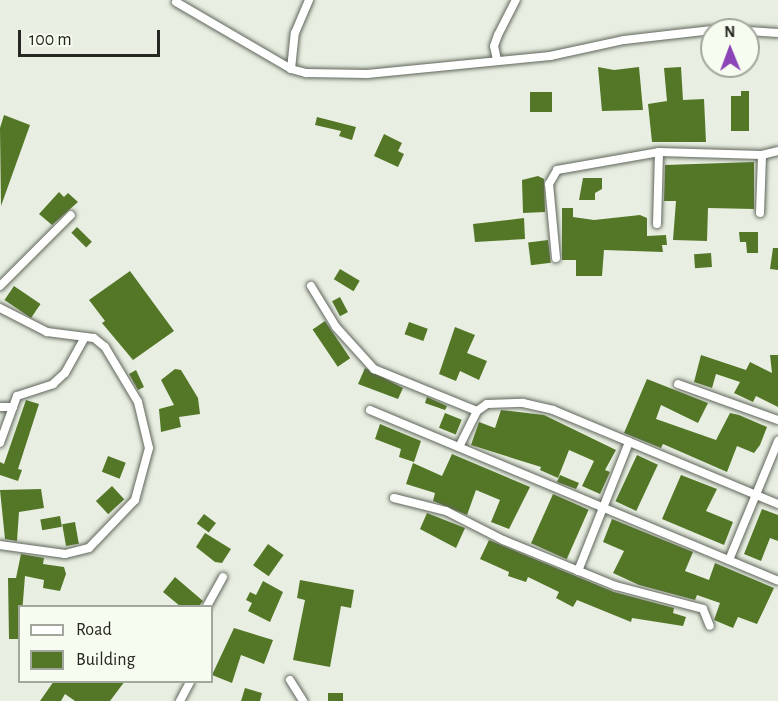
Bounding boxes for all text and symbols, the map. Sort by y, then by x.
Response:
scale bar [21,18,164,56]
north arrow [700,18,760,78]
text: N [724,24,735,40]
text: 100 m [29,31,72,49]
legend [18,605,213,683]
text: Road [76,621,112,639]
text: Building [76,651,135,669]

